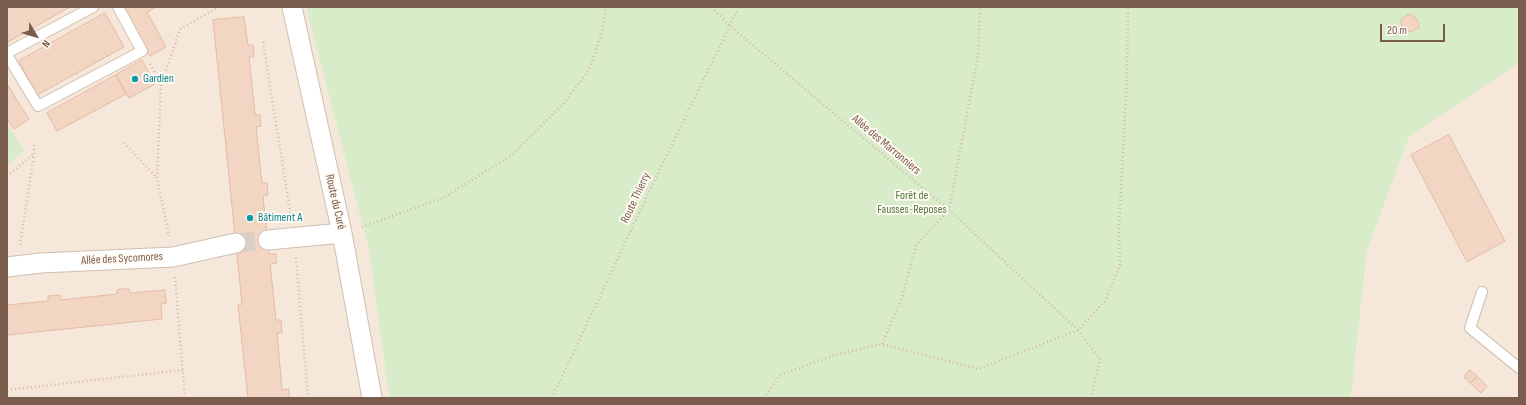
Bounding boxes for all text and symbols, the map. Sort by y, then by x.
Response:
north arrow [16,16,56,56]
scale bar [1382,16,1447,42]
text: 20 m [1387,23,1407,38]
text: N [39,37,53,50]
place label: Gardien [143,72,174,86]
marker: Gardien [130,74,140,84]
street label: Allée des Marronniers [849,112,923,178]
street label: Route Thierry [618,170,654,226]
street label: Route du Curé [322,173,348,231]
park label: Forêt de Fausses-Reposes [877,189,947,217]
place label: Bâtiment A [258,211,302,225]
marker: Bâtiment A [245,213,255,223]
street label: Allée des Sycomores [81,250,163,268]

